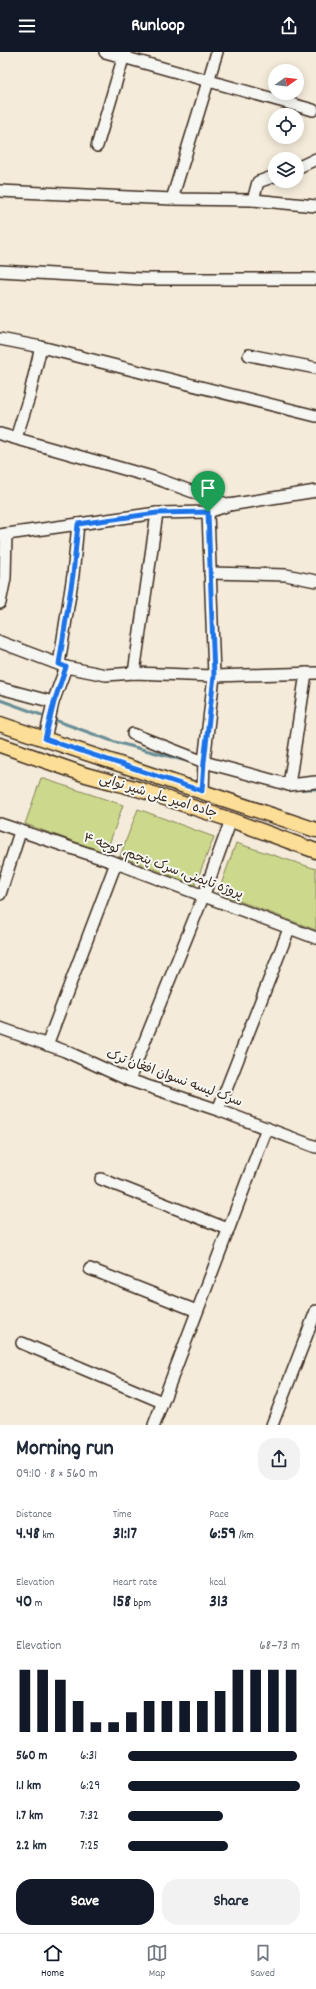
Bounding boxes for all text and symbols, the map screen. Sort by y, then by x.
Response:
text: Runloop [131,14,185,39]
icon: menu [16,15,38,37]
icon: share [278,15,300,37]
north arrow [268,64,304,100]
map controls [268,64,304,188]
button: locate [268,108,304,144]
button: layers [268,152,304,188]
pin [191,471,225,512]
icon: arrive [197,477,219,499]
street label: جاده امیر علی شیر نوایی [97,770,219,824]
street label: پروژه تایمنی، سرک پنجم، کوچه ۴ [80,829,246,905]
street label: سرک لیسه نسوان افغان‌ ترک [103,1045,245,1113]
text: Morning run [16,1434,114,1465]
button: share [258,1438,300,1480]
text: 09:10 · 8 × 560 m [16,1465,98,1484]
text: Distance [16,1507,52,1523]
text: Time [113,1507,131,1523]
text: Pace [209,1507,229,1523]
text: 4.48 [16,1523,40,1547]
text: 31:17 [113,1523,137,1547]
text: 6:59 [209,1523,236,1547]
text: km [40,1528,54,1544]
text: /km [236,1528,254,1544]
text: Elevation [16,1575,54,1591]
text: Heart rate [113,1575,157,1591]
text: kcal [209,1575,226,1591]
text: 40 [16,1591,32,1615]
text: 158 [113,1591,131,1615]
text: 313 [209,1591,228,1615]
text: m [32,1596,42,1612]
text: bpm [131,1596,151,1612]
text: Elevation [16,1637,61,1656]
text: 68–73 m [259,1637,300,1656]
text: 560 m [16,1747,47,1766]
text: 6:31 [80,1747,97,1766]
text: 1.1 km [16,1777,41,1796]
text: 6:29 [80,1777,100,1796]
text: 1.7 km [16,1807,43,1826]
text: 7:32 [80,1807,99,1826]
text: 2.2 km [16,1837,47,1856]
text: 7:25 [80,1837,99,1856]
button: Save [16,1879,154,1925]
button: Share [162,1879,300,1925]
tab: Home [41,1942,64,1982]
tab: Map [146,1942,168,1982]
tab: Saved [250,1942,275,1982]

